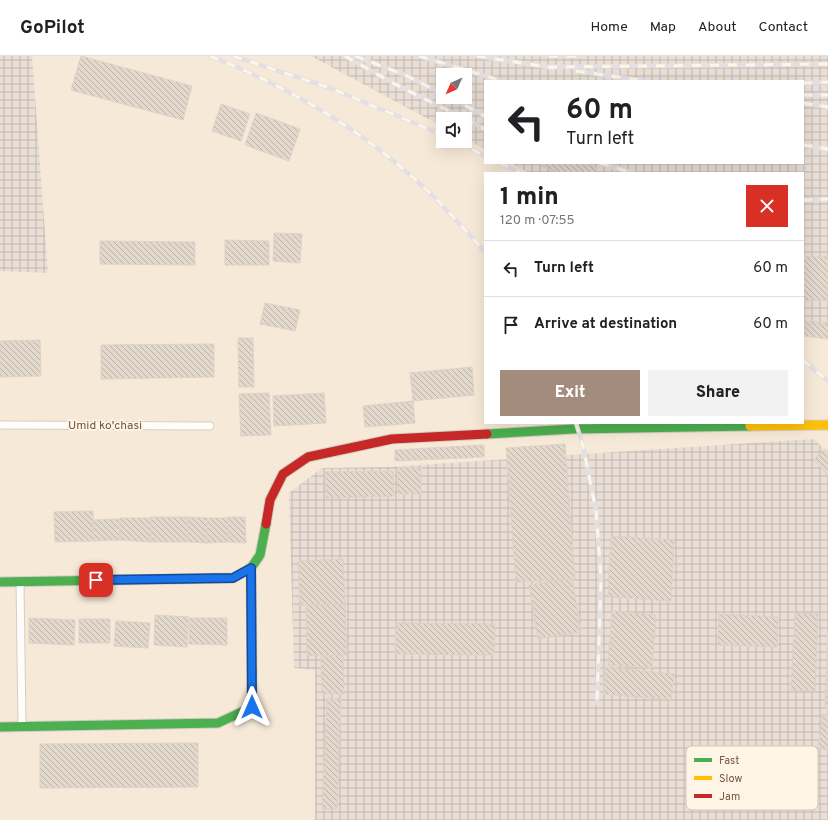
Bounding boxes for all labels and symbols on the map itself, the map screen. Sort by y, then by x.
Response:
north arrow [436,68,472,104]
street label: Umid ko'chasi [68,418,142,434]
pin [79,563,113,597]
position arrow [231,686,273,728]
legend [686,746,818,810]
text: Fast [719,754,739,768]
text: Slow [719,772,742,786]
text: Jam [719,790,740,804]

